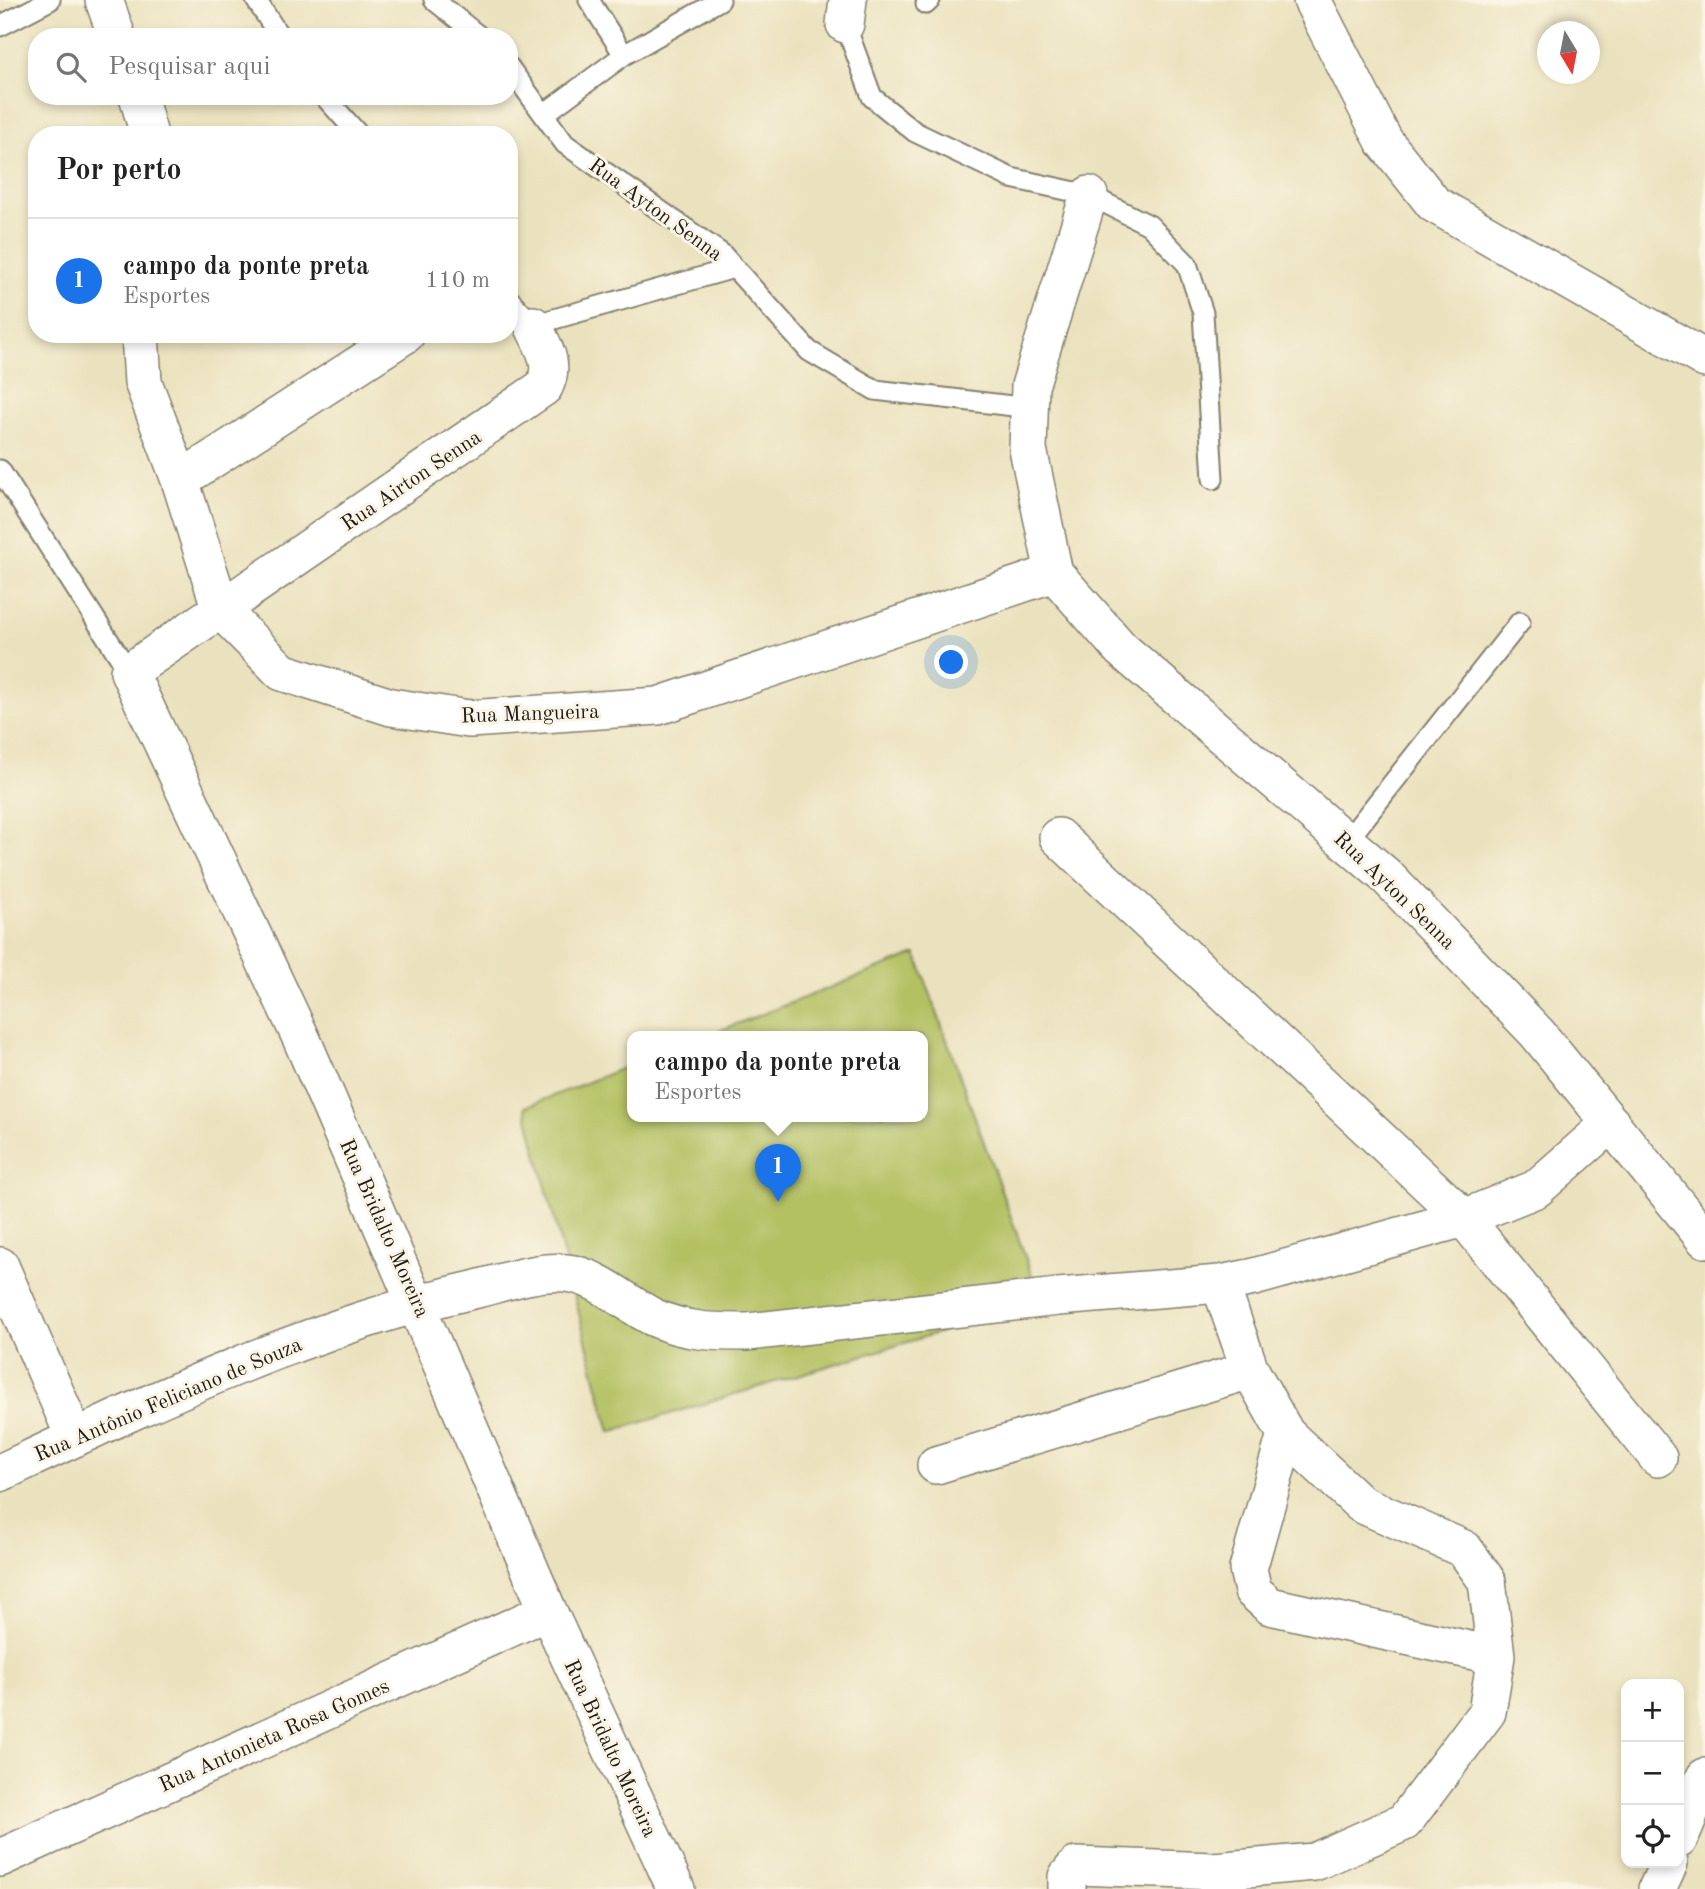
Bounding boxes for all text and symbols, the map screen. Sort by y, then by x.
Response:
north arrow [1537,21,1600,84]
search box [28,28,518,105]
icon: search [52,48,90,86]
text: Pesquisar aqui [108,54,270,80]
street label: Rua Ayton Senna [584,155,726,266]
text: Por perto [56,156,182,186]
text: campo da ponte preta [123,254,369,280]
text: 1 [72,269,86,292]
text: 110 m [425,269,490,292]
text: Esportes [123,285,210,308]
street label: Rua Airton Senna [338,427,486,536]
your location [934,645,968,679]
street label: Rua Mangueira [460,702,600,727]
street label: Rua Ayton Senna [1329,828,1459,954]
popup [627,1031,928,1122]
text: campo da ponte preta [654,1050,901,1076]
text: Esportes [654,1081,742,1104]
street label: Rua Bridalto Moreira [335,1136,432,1321]
pin: 1 [755,1144,801,1202]
street label: Rua Antônio Feliciano de Souza [32,1334,305,1466]
street label: Rua Bridalto Moreira [559,1657,660,1840]
street label: Rua Antonieta Rosa Gomes [156,1676,393,1797]
map controls [1621,1679,1684,1868]
button: + [1621,1679,1684,1742]
button: − [1621,1742,1684,1805]
button: locate [1621,1805,1684,1868]

